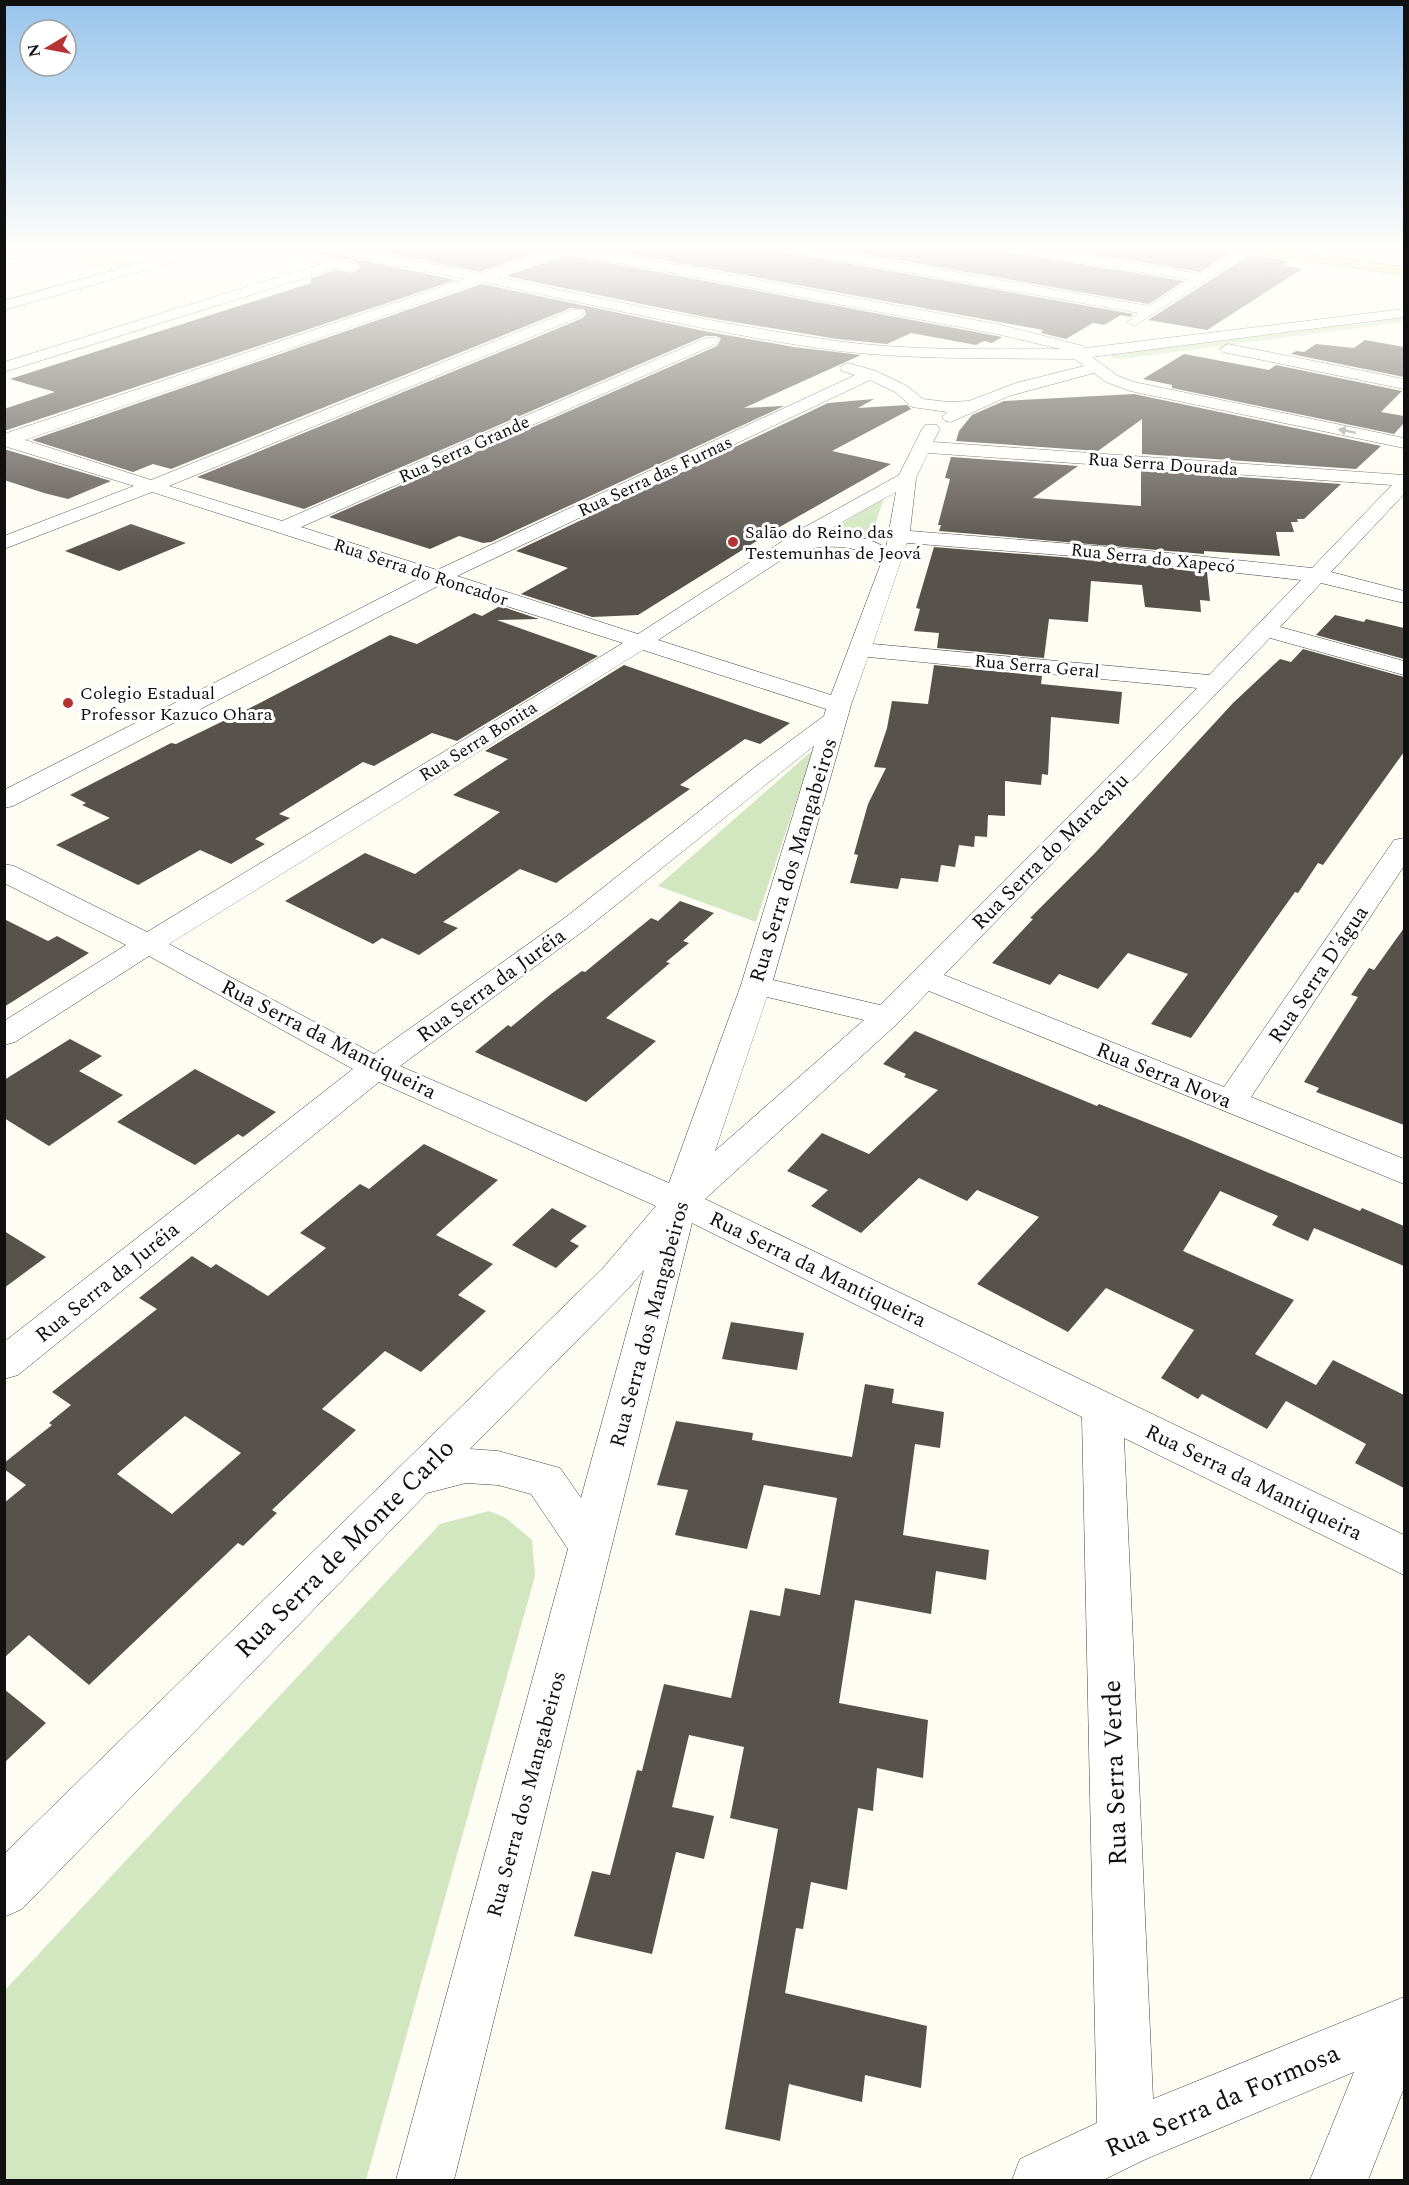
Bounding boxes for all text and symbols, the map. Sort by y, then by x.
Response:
north arrow [18,18,78,78]
text: N [21,42,47,59]
street label: Rua Serra Grande [394,408,534,490]
one-way arrow [1338,426,1357,435]
street label: Rua Serra das Furnas [573,429,737,524]
street label: Rua Serra Dourada [1087,446,1239,483]
place label: Salão do Reino das Testemunhas de Jeová [745,519,921,567]
street label: Rua Serra do Roncador [330,531,512,614]
marker: Salão do Reino das Testemunhas de Jeová [726,535,740,549]
street label: Rua Serra do Xapecó [1069,536,1236,581]
street label: Rua Serra Geral [973,648,1101,685]
place label: Colegio Estadual Professor Kazuco Ohara [80,680,273,728]
street label: Rua Serra Bonita [414,694,543,789]
marker: Colegio Estadual Professor Kazuco Ohara [61,696,75,710]
street label: Rua Serra dos Mangabeiros [742,734,846,986]
street label: Rua Serra do Maracaju [965,765,1137,938]
street label: Rua Serra D'água [1261,898,1377,1050]
street label: Rua Serra da Juréia [410,920,573,1051]
street label: Rua Serra da Mantiqueira [215,972,443,1109]
street label: Rua Serra Nova [1091,1034,1237,1118]
street label: Rua Serra dos Mangabeiros [602,1197,698,1451]
street label: Rua Serra da Mantiqueira [703,1203,932,1337]
street label: Rua Serra da Juréia [29,1214,187,1351]
street label: Rua Serra da Mantiqueira [1139,1416,1368,1550]
street label: Rua Serra de Monte Carlo [225,1429,464,1668]
street label: Rua Serra dos Mangabeiros [479,1667,575,1921]
street label: Rua Serra Verde [1092,1679,1138,1867]
street label: Rua Serra da Formosa [1099,2033,1346,2168]

